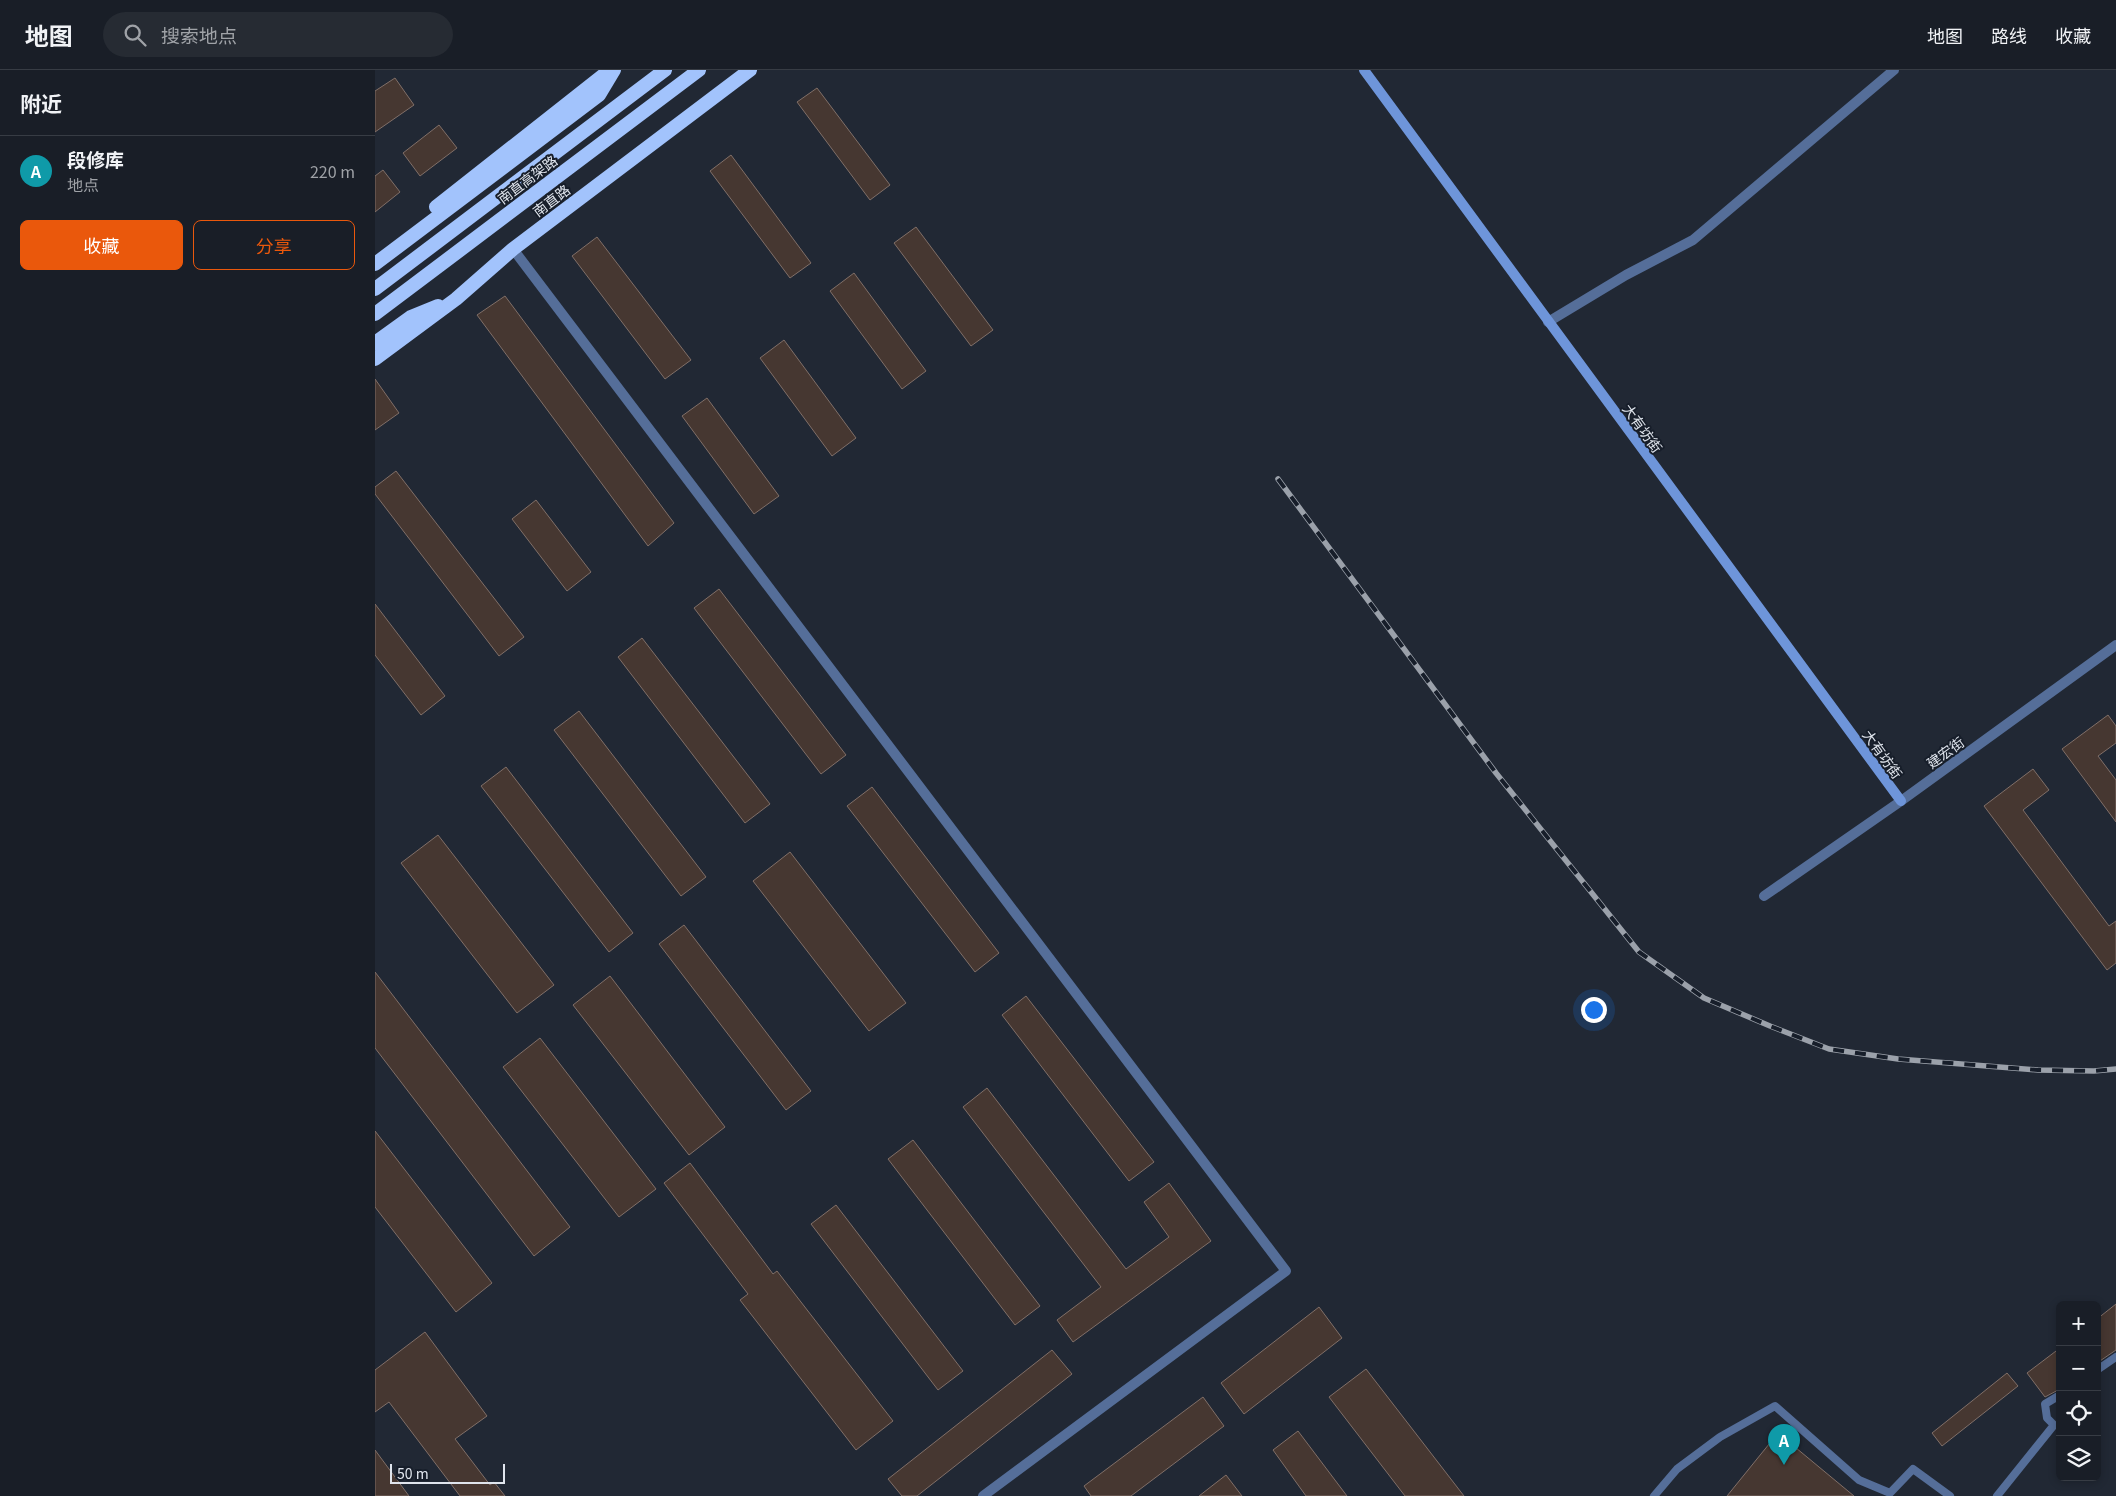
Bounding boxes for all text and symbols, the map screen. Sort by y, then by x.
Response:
search box [103,12,453,57]
text: 地图 [25,17,73,52]
icon: search [121,21,149,49]
text: 搜索地点 [161,21,237,48]
text: 地图 [1927,22,1963,48]
text: 路线 [1991,22,2027,48]
text: 收藏 [2055,22,2091,48]
text: 附近 [20,88,62,118]
text: 段修库 [67,145,124,172]
street label: 南直高架路 [493,150,561,208]
text: A [31,159,41,183]
text: 220 m [310,159,355,183]
text: 地点 [67,172,99,196]
street label: 南直路 [528,179,574,221]
button: 收藏 [20,220,183,270]
button: 分享 [193,220,355,270]
street label: 大有坊街 [1618,399,1668,457]
street label: 大有坊街 [1858,725,1908,783]
street label: 建宏街 [1922,732,1968,772]
your location [1581,997,1607,1023]
map controls [2056,1301,2101,1481]
button: + [2056,1301,2101,1346]
button: − [2056,1346,2101,1391]
button: locate [2056,1391,2101,1436]
pin: A [1768,1424,1800,1465]
button: layers [2056,1436,2101,1481]
scale bar [390,1461,505,1484]
text: 50 m [397,1463,429,1483]

